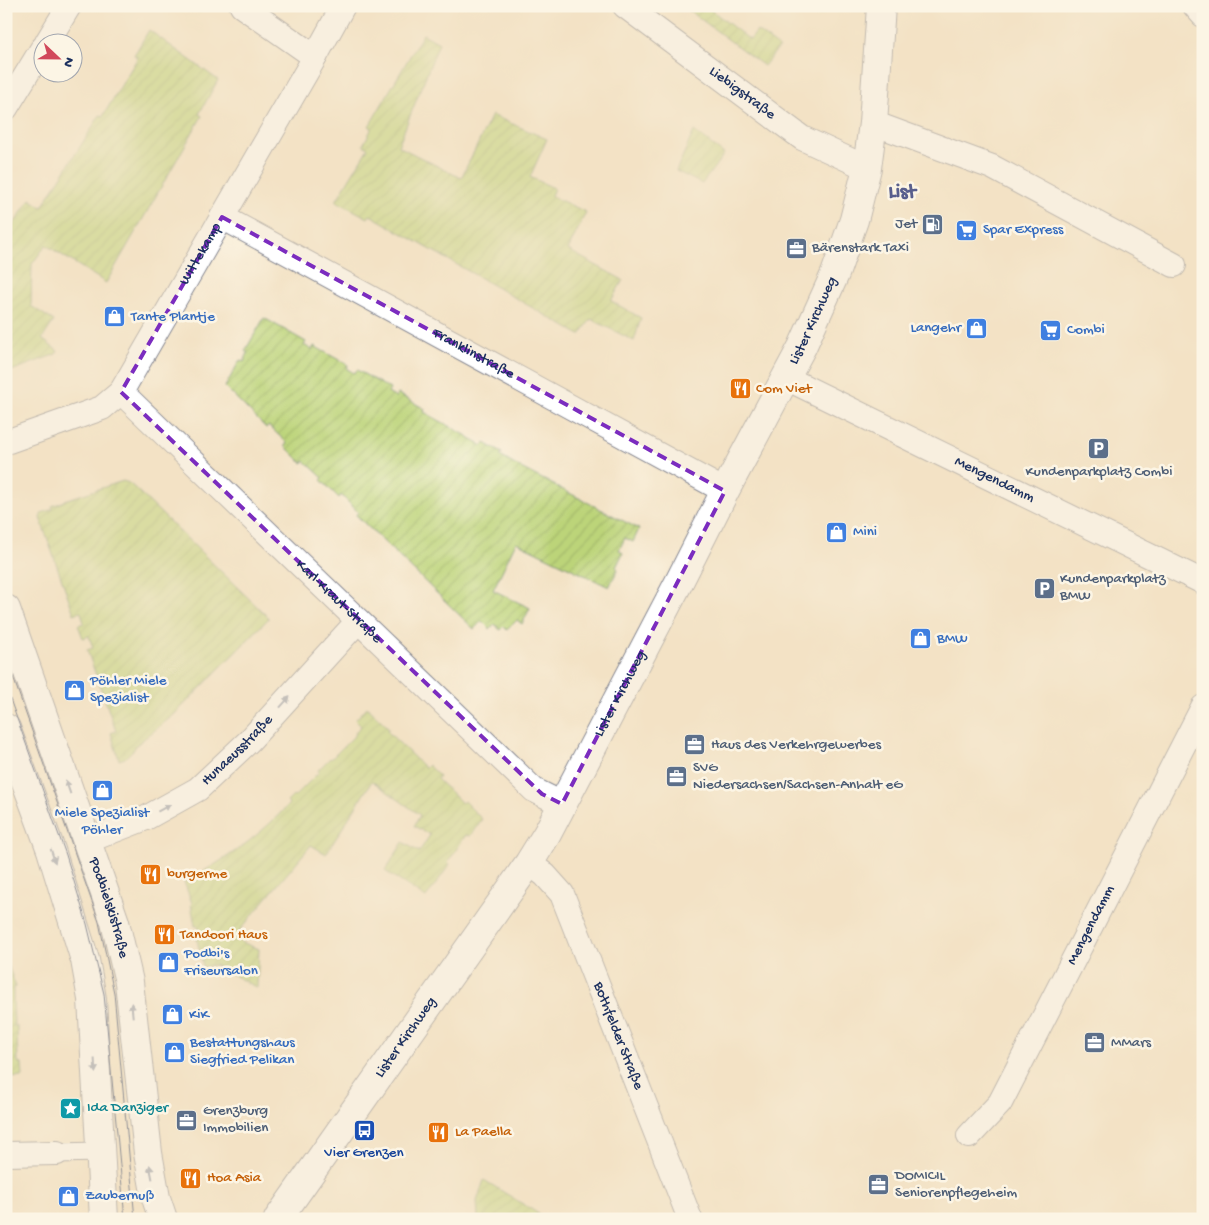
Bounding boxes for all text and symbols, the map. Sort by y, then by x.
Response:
north arrow [32,32,82,82]
text: N [58,55,77,69]
street label: Liebigstraße [705,63,779,124]
district label: List [888,182,917,205]
fuel station icon: Jet [921,212,945,236]
place label: Jet [895,215,919,233]
supermarket icon: Spar Express [955,218,979,242]
street label: Wittekamp [176,219,226,289]
place label: Spar Express [983,221,1064,239]
office icon: Bärenstark Taxi [784,236,808,260]
place label: Bärenstark Taxi [811,239,909,257]
street label: Lister Kirchweg [785,274,842,368]
shop icon: Tante Plantje [103,305,127,329]
place label: Tante Plantje [130,308,215,326]
shop icon: Langehr [965,316,989,340]
supermarket icon: Combi [1039,318,1063,342]
place label: Langehr [910,319,963,337]
place label: Combi [1067,321,1105,339]
street label: Franklinstraße [428,324,518,384]
restaurant icon: Com Viet [728,377,752,401]
place label: Com Viet [756,380,813,398]
parking icon: Kundenparkplatz Combi [1087,437,1111,461]
street label: Mengendamm [951,453,1038,507]
place label: Kundenparkplatz Combi [1026,463,1172,481]
shop icon: Mini [825,520,849,544]
place label: Mini [853,523,877,541]
street label: Karl-Kraut-Straße [291,556,386,648]
place label: Kundenparkplatz BMW [1059,570,1166,605]
parking icon: Kundenparkplatz BMW [1032,576,1056,600]
shop icon: BMW [909,627,933,651]
place label: BMW [936,630,968,648]
street label: Lister Kirchweg [590,648,650,740]
place label: Pöhler Miele Spezialist [89,672,167,707]
shop icon: Pöhler Miele Spezialist [62,678,86,702]
one-way arrow [279,696,291,708]
street label: Hunaeusstraße [198,711,277,790]
office icon: Haus des Verkehrgewerbes [683,733,707,757]
place label: Haus des Verkehrgewerbes [711,736,881,754]
place label: SVG Niedersachsen/Sachsen-Anhalt eG [693,759,903,794]
office icon: SVG Niedersachsen/Sachsen-Anhalt eG [665,765,689,789]
shop icon: Miele Spezialist Pöhler [90,778,114,802]
one-way arrow [64,780,71,795]
place label: Miele Spezialist Pöhler [55,804,151,839]
one-way arrow [156,804,171,812]
one-way arrow [49,849,57,864]
street label: Podbielskistraße [84,854,132,960]
restaurant icon: burgerme [139,862,163,886]
place label: burgerme [167,865,228,883]
street label: Mengendamm [1063,882,1119,968]
restaurant icon: Tandoori Haus [152,923,176,947]
place label: Tandoori Haus [179,926,268,944]
place label: Podbi's Friseursalon [183,945,258,980]
shop icon: Podbi's Friseursalon [156,951,180,975]
street label: Bothfelder Straße [588,978,647,1093]
street label: Lister Kirchweg [371,994,441,1082]
one-way arrow [128,1002,136,1018]
shop icon: KiK [161,1003,185,1027]
place label: KiK [189,1006,211,1024]
office icon: MMars [1083,1031,1107,1055]
place label: Bestattungshaus Siegfried Pelikan [189,1034,295,1069]
place label: MMars [1111,1034,1151,1052]
shop icon: Bestattungshaus Siegfried Pelikan [162,1040,186,1064]
one-way arrow [92,1058,100,1074]
place icon: Ida Danziger [59,1096,83,1120]
place label: Ida Danziger [87,1099,170,1117]
place label: Grenzburg Immobilien [203,1102,268,1137]
office icon: Grenzburg Immobilien [175,1108,199,1132]
bus stop icon: Vier Grenzen [352,1118,376,1142]
restaurant icon: La Paella [427,1120,451,1144]
place label: La Paella [455,1123,512,1141]
place label: Vier Grenzen [323,1144,404,1162]
one-way arrow [147,1164,155,1179]
restaurant icon: Hoa Asia [179,1166,203,1190]
place label: DOMICIL Seniorenpflegeheim [894,1167,1017,1202]
place label: Hoa Asia [207,1169,262,1187]
office icon: DOMICIL Seniorenpflegeheim [867,1173,891,1197]
shop icon: Zaubernuß [57,1184,81,1208]
place label: Zaubernuß [85,1187,154,1205]

